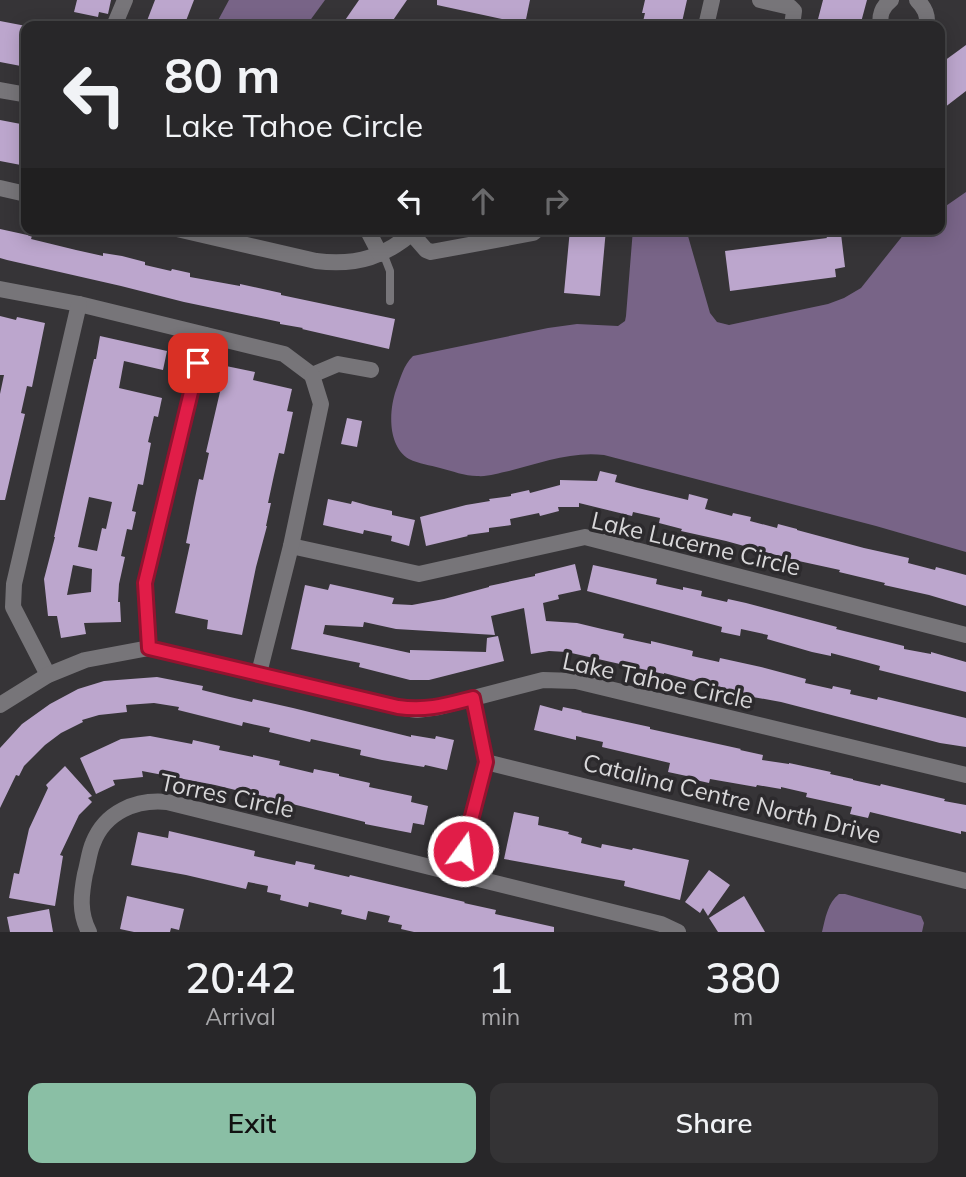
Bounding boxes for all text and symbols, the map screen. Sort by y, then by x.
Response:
text: 80 m [164,44,280,105]
icon: left [49,49,140,140]
text: Lake Tahoe Circle [164,105,423,145]
icon: left [391,182,429,220]
icon: ahead [464,182,502,220]
icon: right [537,182,575,220]
pin [168,333,228,393]
icon: arrive [179,344,217,382]
street label: Lake Lucerne Circle [589,504,804,582]
street label: Lake Tahoe Circle [560,645,756,715]
street label: Catalina Centre North Drive [580,746,884,850]
street label: Torres Circle [157,766,297,824]
position arrow [426,814,500,888]
text: 20:42 [185,951,296,1004]
text: 1 [488,951,513,1004]
text: 380 [705,951,781,1004]
text: Arrival [205,1002,276,1031]
text: min [481,1002,520,1031]
text: m [733,1002,753,1031]
button: Exit [28,1083,476,1163]
button: Share [490,1083,938,1163]

